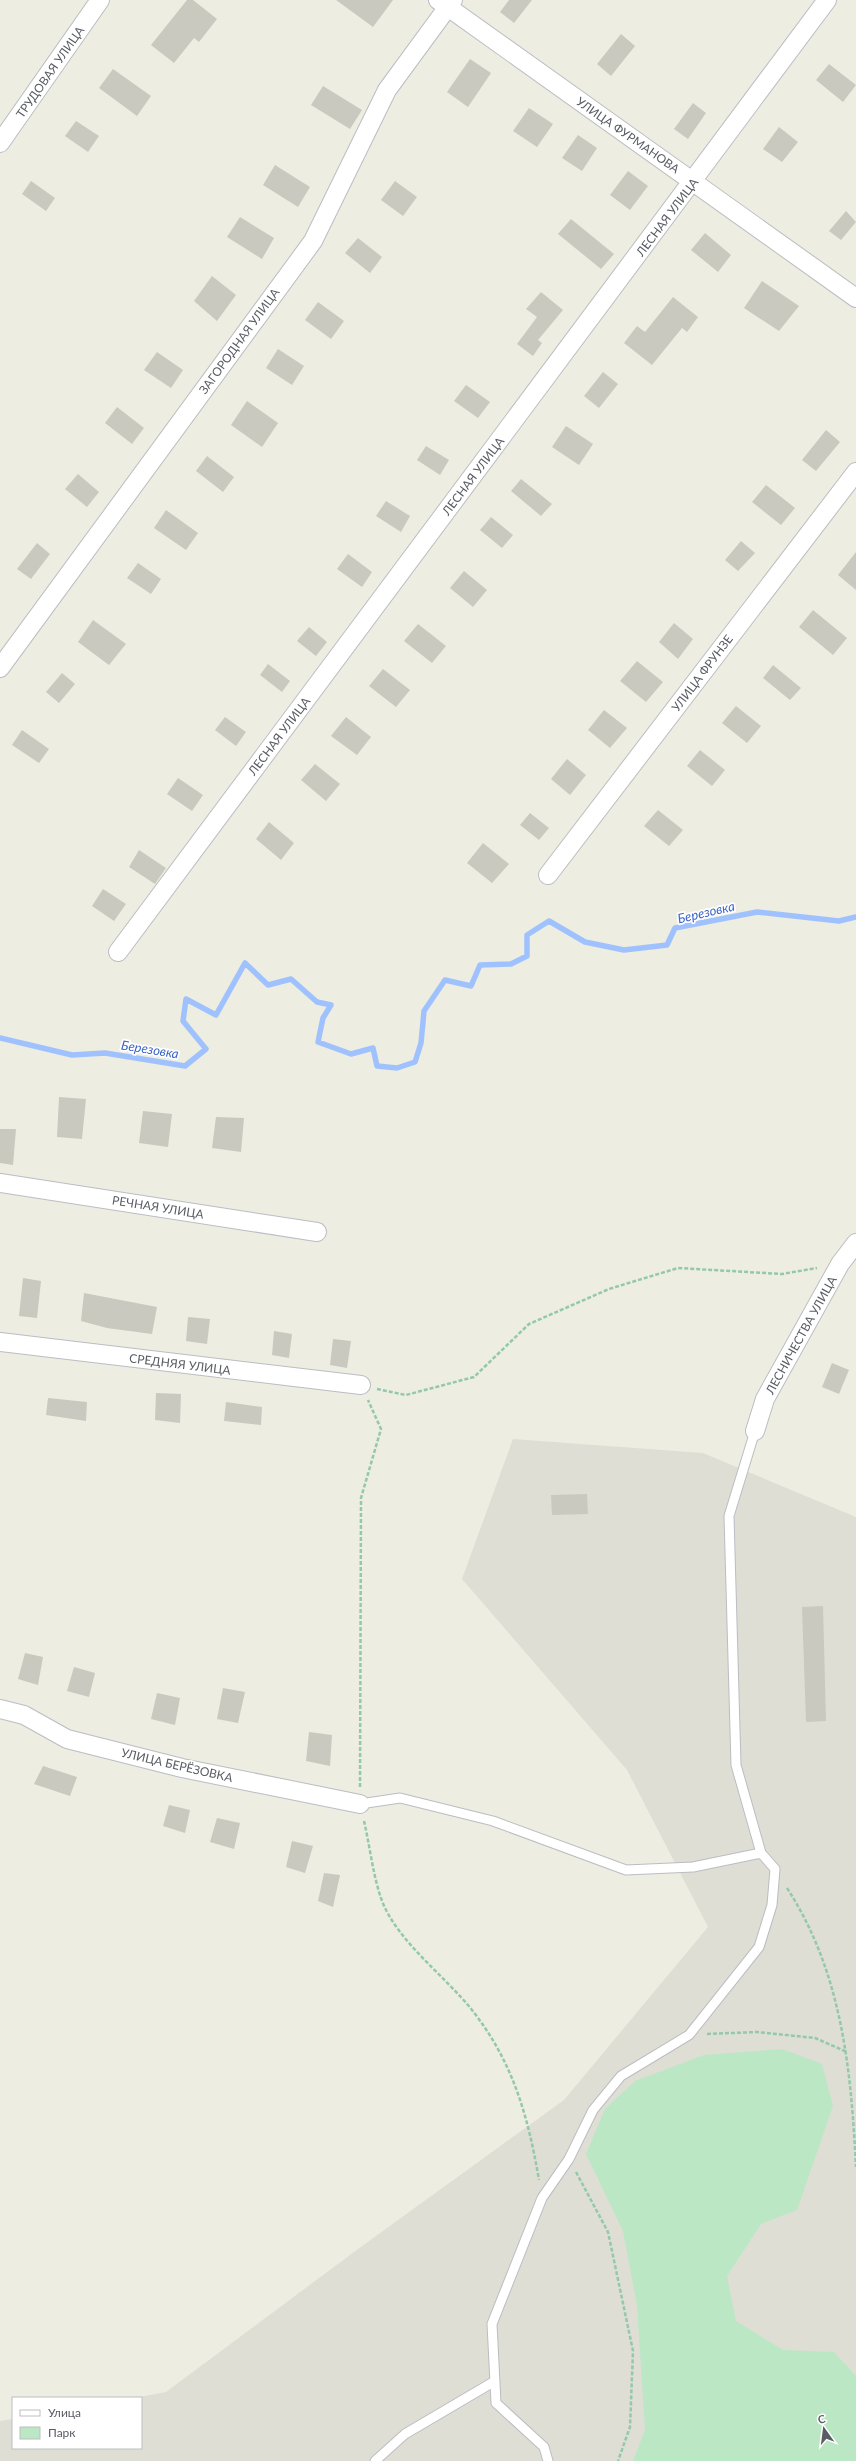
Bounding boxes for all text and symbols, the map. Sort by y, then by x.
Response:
street label: ТРУДОВАЯ УЛИЦА [13,22,88,121]
street label: УЛИЦА ФУРМАНОВА [573,94,683,177]
street label: ЛЕСНАЯ УЛИЦА [632,174,702,260]
street label: ЗАГОРОДНАЯ УЛИЦА [196,285,283,397]
street label: ЛЕСНАЯ УЛИЦА [438,433,508,519]
street label: УЛИЦА ФРУНЗЕ [668,632,736,714]
street label: ЛЕСНАЯ УЛИЦА [244,693,314,779]
water label: Березовка [676,898,736,926]
water label: Березовка [120,1037,180,1062]
street label: РЕЧНАЯ УЛИЦА [111,1192,206,1222]
street label: ЛЕСНИЧЕСТВА УЛИЦА [762,1273,840,1397]
street label: СРЕДНЯЯ УЛИЦА [128,1350,232,1378]
street label: УЛИЦА БЕРЁЗОВКА [120,1745,235,1785]
legend [12,2397,142,2449]
text: Улица [48,2405,81,2420]
north arrow [804,2409,844,2449]
text: С [816,2411,827,2426]
text: Парк [48,2425,76,2440]

